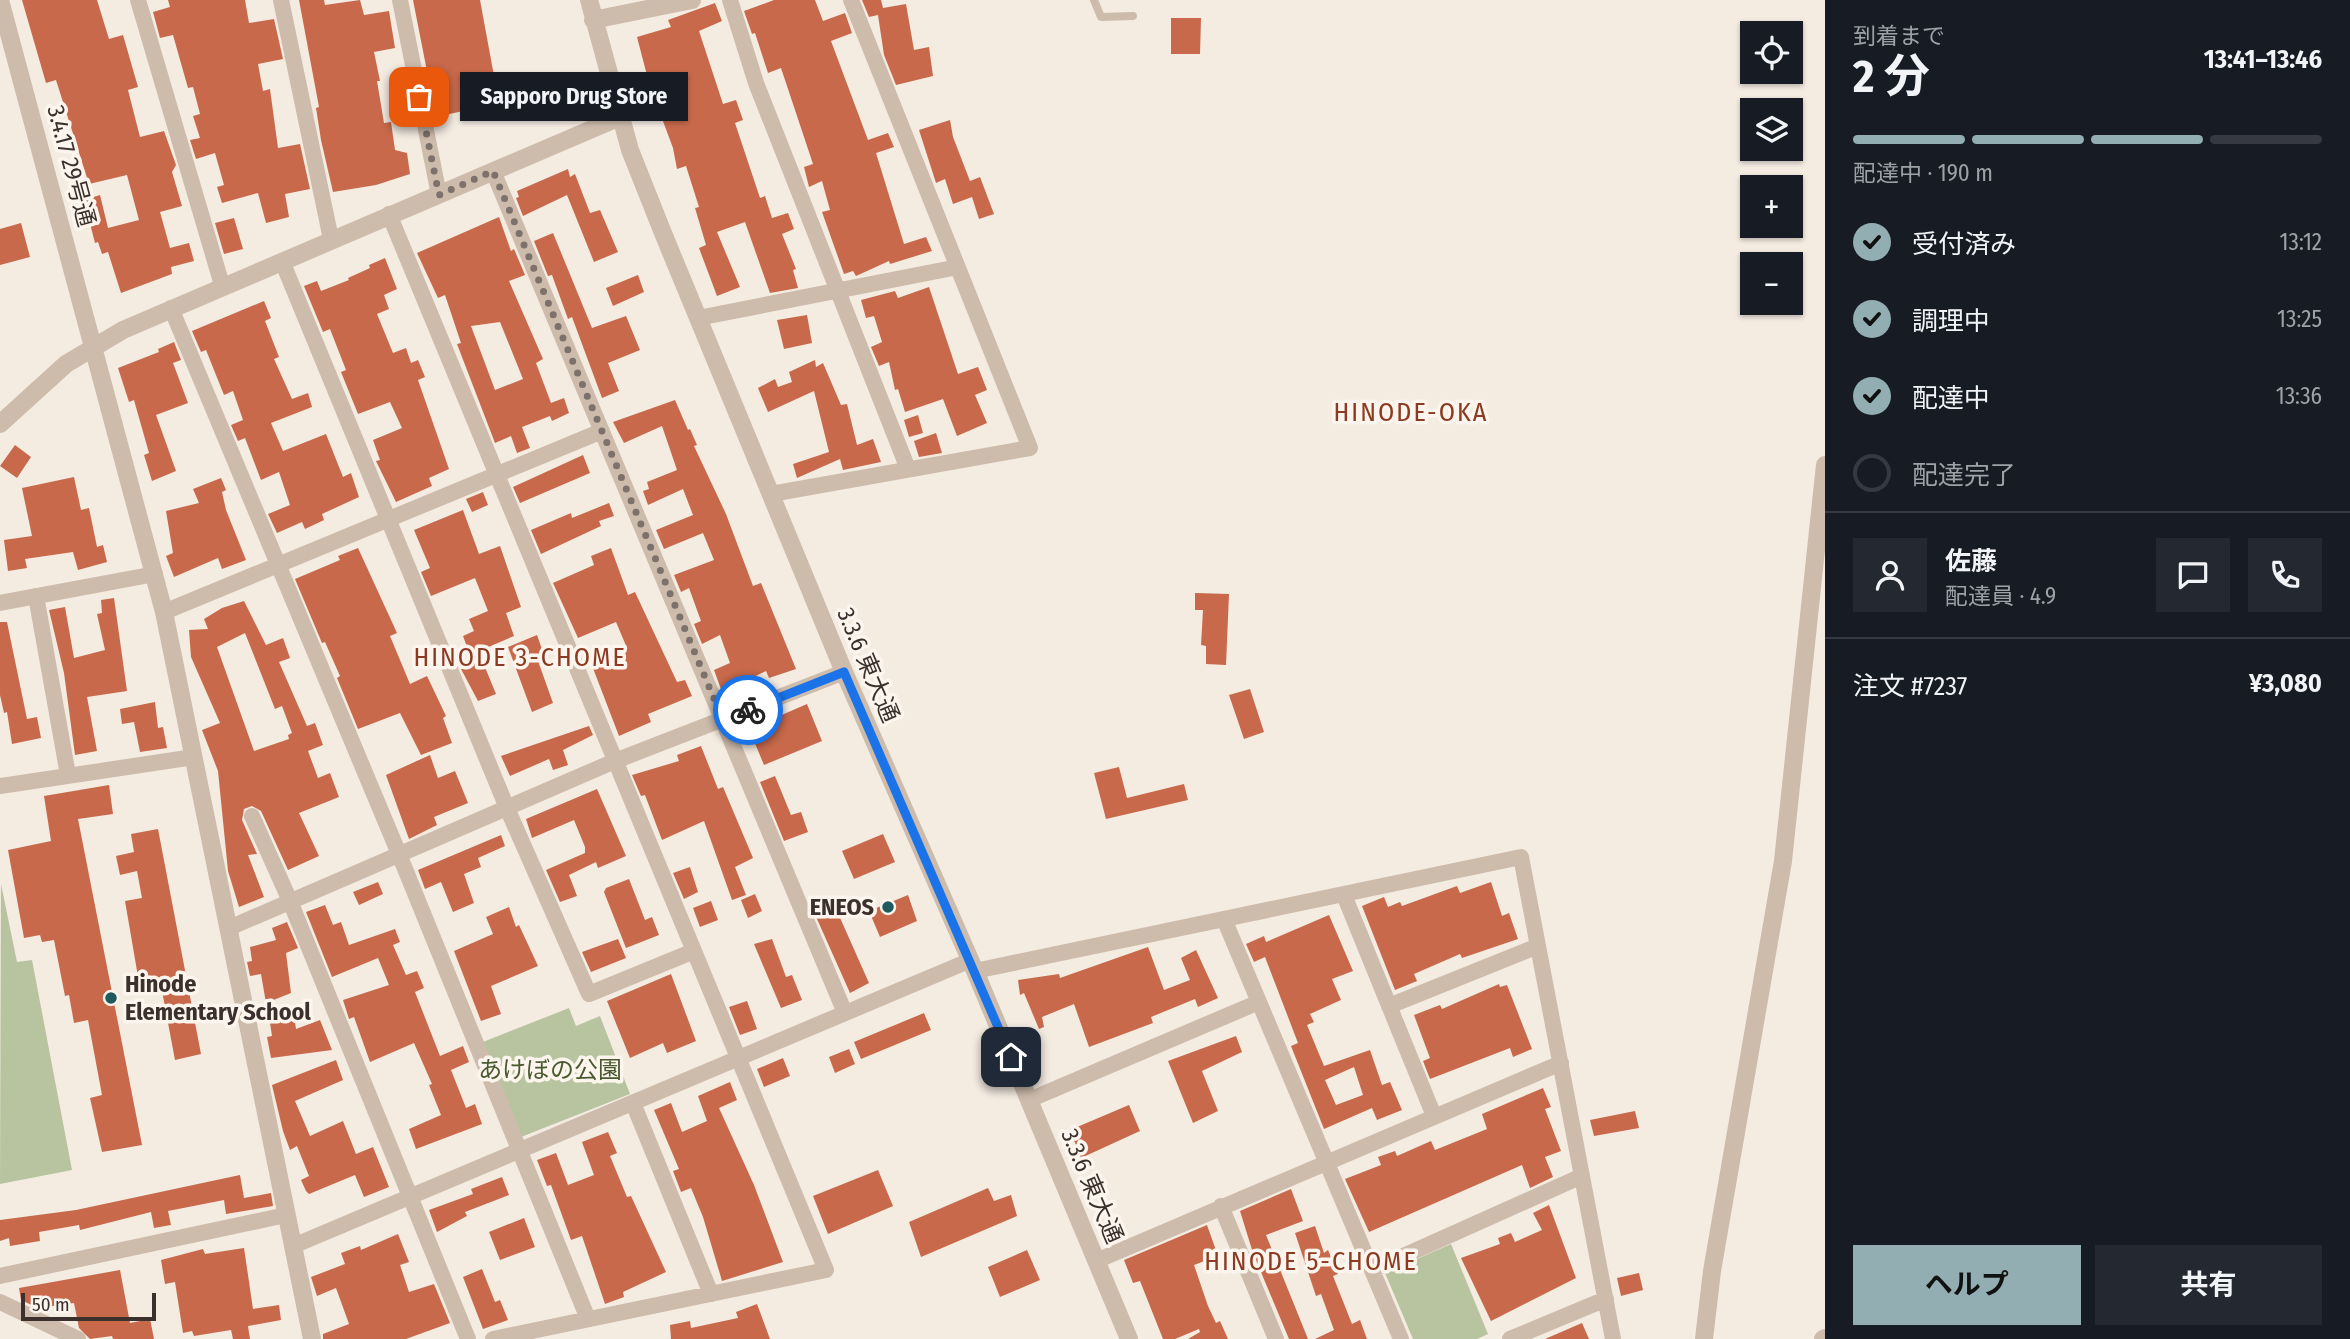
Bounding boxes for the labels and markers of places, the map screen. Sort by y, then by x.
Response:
pin [389,67,449,127]
callout: Sapporo Drug Store [461,72,688,122]
place label: ENEOS [810,893,874,921]
marker: ENEOS [880,899,896,915]
place label: Hinode Elementary School [125,970,311,1026]
marker: Hinode Elementary School [103,990,119,1006]
pin [981,1027,1041,1087]

